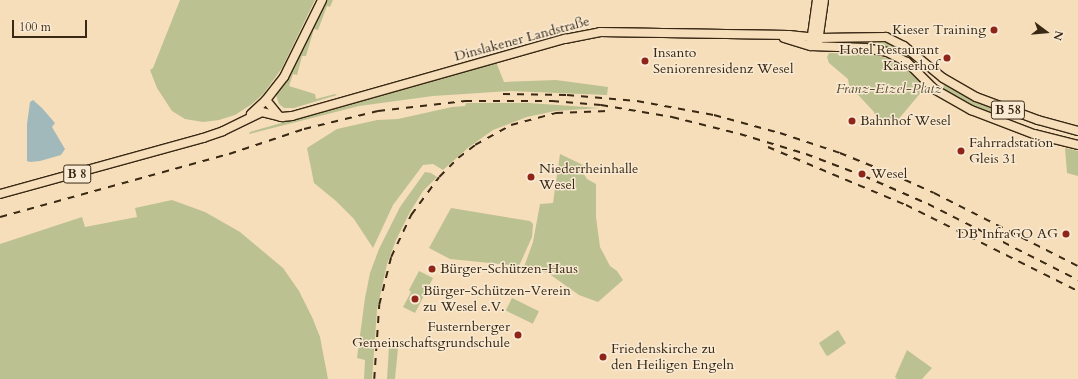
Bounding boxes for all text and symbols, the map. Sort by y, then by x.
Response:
scale bar [14,12,89,38]
north arrow [1026,12,1066,52]
street label: Dinslakener Landstraße [452,13,592,65]
text: 100 m [19,19,51,35]
place label: Kieser Training [892,22,986,38]
marker: Kieser Training [989,25,999,35]
text: N [1049,29,1067,42]
place label: Hotel Restaurant Kaiserhof [839,42,939,74]
place label: Insanto Seniorenresidenz Wesel [653,45,794,78]
marker: Hotel Restaurant Kaiserhof [942,53,952,63]
marker: Insanto Seniorenresidenz Wesel [640,56,650,66]
park label: Franz-Etzel-Platz [836,81,942,97]
road number: B 58 [990,99,1026,121]
place label: Bahnhof Wesel [860,113,951,129]
marker: Bahnhof Wesel [847,116,857,126]
place label: Fahrradstation Gleis 31 [969,135,1053,168]
marker: Fahrradstation Gleis 31 [956,146,966,156]
place label: Niederrheinhalle Wesel [539,161,638,194]
road number: B 8 [63,163,91,185]
place label: Wesel [871,166,907,182]
marker: Wesel [856,168,868,180]
marker: Niederrheinhalle Wesel [526,172,536,182]
place label: DB InfraGO AG [957,226,1058,242]
marker: DB InfraGO AG [1061,229,1071,239]
place label: Bürger-Schützen-Haus [440,261,578,277]
marker: Bürger-Schützen-Haus [427,264,437,274]
place label: Bürger-Schützen-Verein zu Wesel e.V. [423,283,571,316]
marker: Bürger-Schützen-Verein zu Wesel e.V. [410,294,420,304]
place label: Fusternberger Gemeinschaftsgrundschule [352,319,510,352]
marker: Fusternberger Gemeinschaftsgrundschule [513,330,523,340]
place label: Friedenskirche zu den Heiligen Engeln [611,341,734,374]
marker: Friedenskirche zu den Heiligen Engeln [598,352,608,362]

